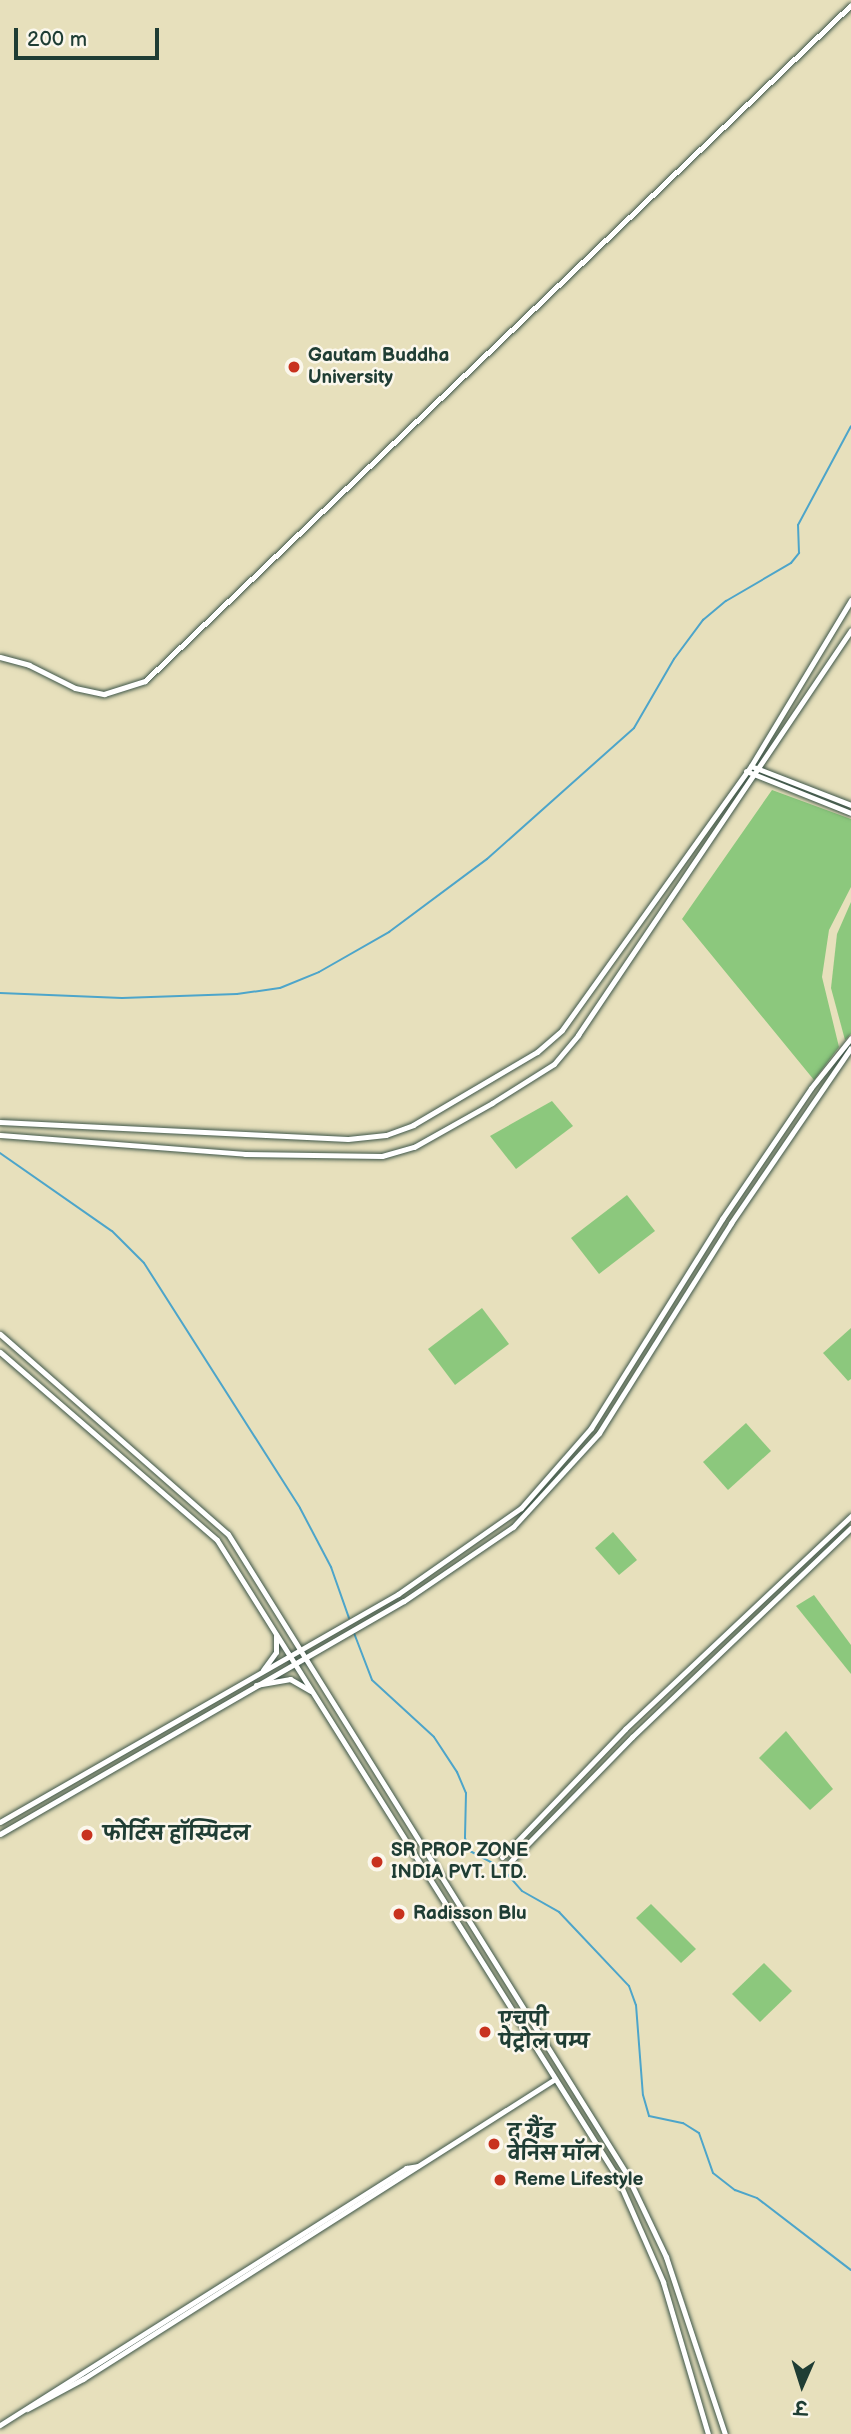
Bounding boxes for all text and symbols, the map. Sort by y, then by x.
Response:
scale bar [18,14,163,58]
text: 200 m [27,27,87,52]
place label: Gautam Buddha University [308,345,449,389]
marker: Gautam Buddha University [286,359,302,375]
place label: फोर्टिस हॉस्पिटल [103,1824,250,1846]
marker: फोर्टिस हॉस्पिटल [77,1825,97,1845]
place label: SR PROP ZONE INDIA PVT. LTD. [391,1840,528,1884]
marker: SR PROP ZONE INDIA PVT. LTD. [369,1854,385,1870]
place label: Radisson Blu [413,1903,527,1925]
marker: Radisson Blu [391,1906,407,1922]
place label: एचपी पेट्रोल पम्प [499,2010,589,2054]
marker: एचपी पेट्रोल पम्प [477,2024,493,2040]
place label: द ग्रैंड वेनिस मॉल [508,2122,601,2166]
marker: द ग्रैंड वेनिस मॉल [486,2136,502,2152]
place label: Reme Lifestyle [514,2169,643,2191]
marker: Reme Lifestyle [492,2172,508,2188]
north arrow [767,2350,837,2420]
text: उ [794,2395,808,2418]

